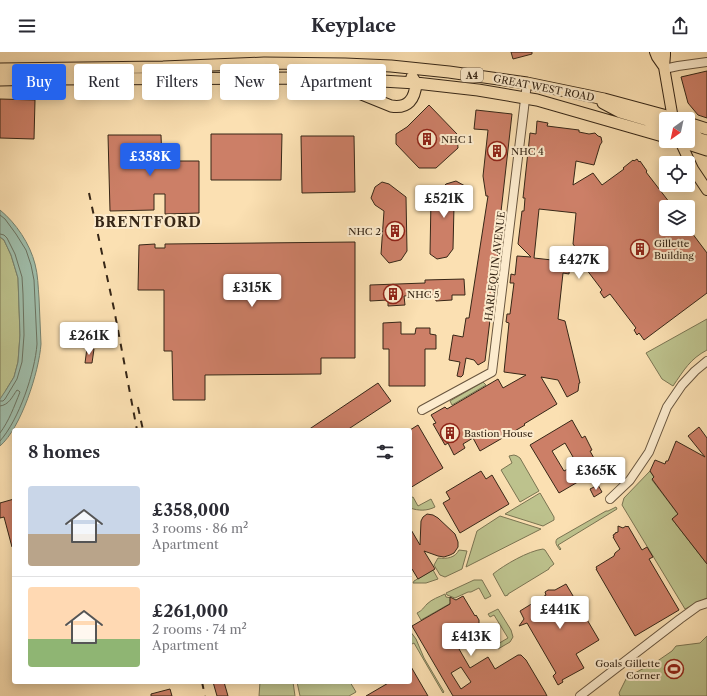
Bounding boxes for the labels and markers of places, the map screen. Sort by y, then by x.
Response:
building icon: NHC 1 [416,128,438,150]
place label: NHC 1 [441,133,473,146]
building icon: NHC 4 [486,140,508,162]
pin: £358K [122,143,178,177]
place label: NHC 4 [511,145,544,158]
pin: £521K [416,185,472,219]
building icon: NHC 2 [384,220,406,242]
place label: NHC 2 [348,225,381,238]
place label: Gillette Building [654,237,695,262]
building icon: Gillette Building [629,238,651,260]
pin: £427K [551,246,607,280]
pin: £315K [224,274,280,308]
building icon: NHC 5 [382,283,404,305]
place label: NHC 5 [407,288,440,301]
pin: £261K [61,322,117,356]
building icon: Bastion House [439,422,461,444]
place label: Bastion House [464,427,533,440]
pin: £365K [568,457,624,491]
pin: £441K [532,596,588,630]
pin: £413K [443,623,499,657]
place label: Goals Gillette Corner [595,657,661,682]
sports icon: Goals Gillette Corner [663,658,685,680]

